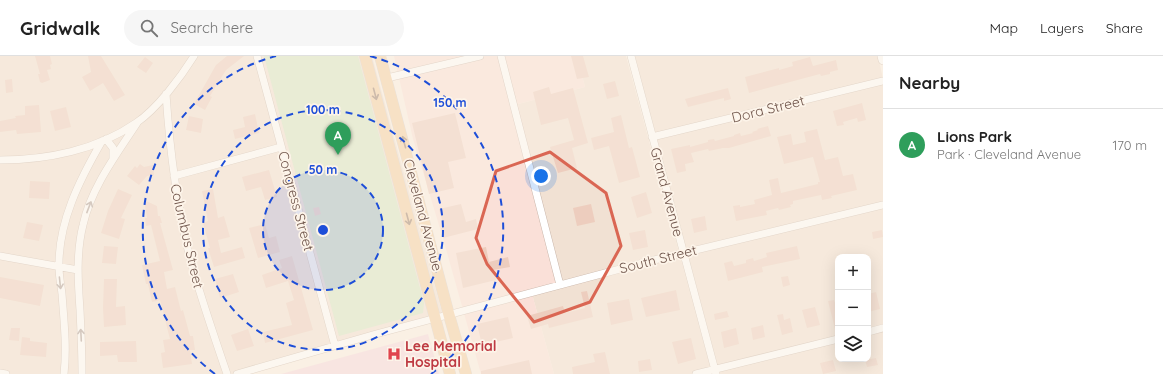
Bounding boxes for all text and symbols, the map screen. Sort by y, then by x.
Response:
search box [124,10,404,46]
text: Gridwalk [20,16,100,40]
icon: search [138,17,160,39]
text: Search here [170,18,253,37]
text: Map [989,19,1018,37]
text: Layers [1040,19,1084,37]
text: Share [1106,19,1143,37]
text: Nearby [899,72,960,93]
one-way arrow [372,87,379,100]
street label: Dora Street [730,91,807,127]
text: 150 m [433,95,467,110]
text: 100 m [306,102,340,117]
pin: A [325,122,351,155]
text: Lions Park [937,127,1012,146]
one-way arrow [399,135,407,148]
text: A [908,137,916,153]
text: 170 m [1112,137,1147,153]
street label: Grand Avenue [646,145,688,239]
text: Park · Cleveland Avenue [937,146,1081,162]
street label: Congress Street [274,149,318,253]
street label: Cleveland Avenue [399,157,447,273]
text: 50 m [309,162,337,177]
your location [531,166,551,186]
street label: Columbus Street [166,182,208,290]
one-way arrow [85,201,93,213]
one-way arrow [405,213,412,226]
centre of rings [316,223,330,237]
street label: South Street [617,241,699,277]
map controls [835,254,871,362]
button: + [835,254,871,290]
one-way arrow [57,276,64,289]
button: − [835,290,871,326]
button: layers [835,326,871,362]
one-way arrow [77,329,85,342]
place label: Lee Memorial Hospital [405,337,497,371]
hospital icon: Lee Memorial Hospital [386,346,402,362]

